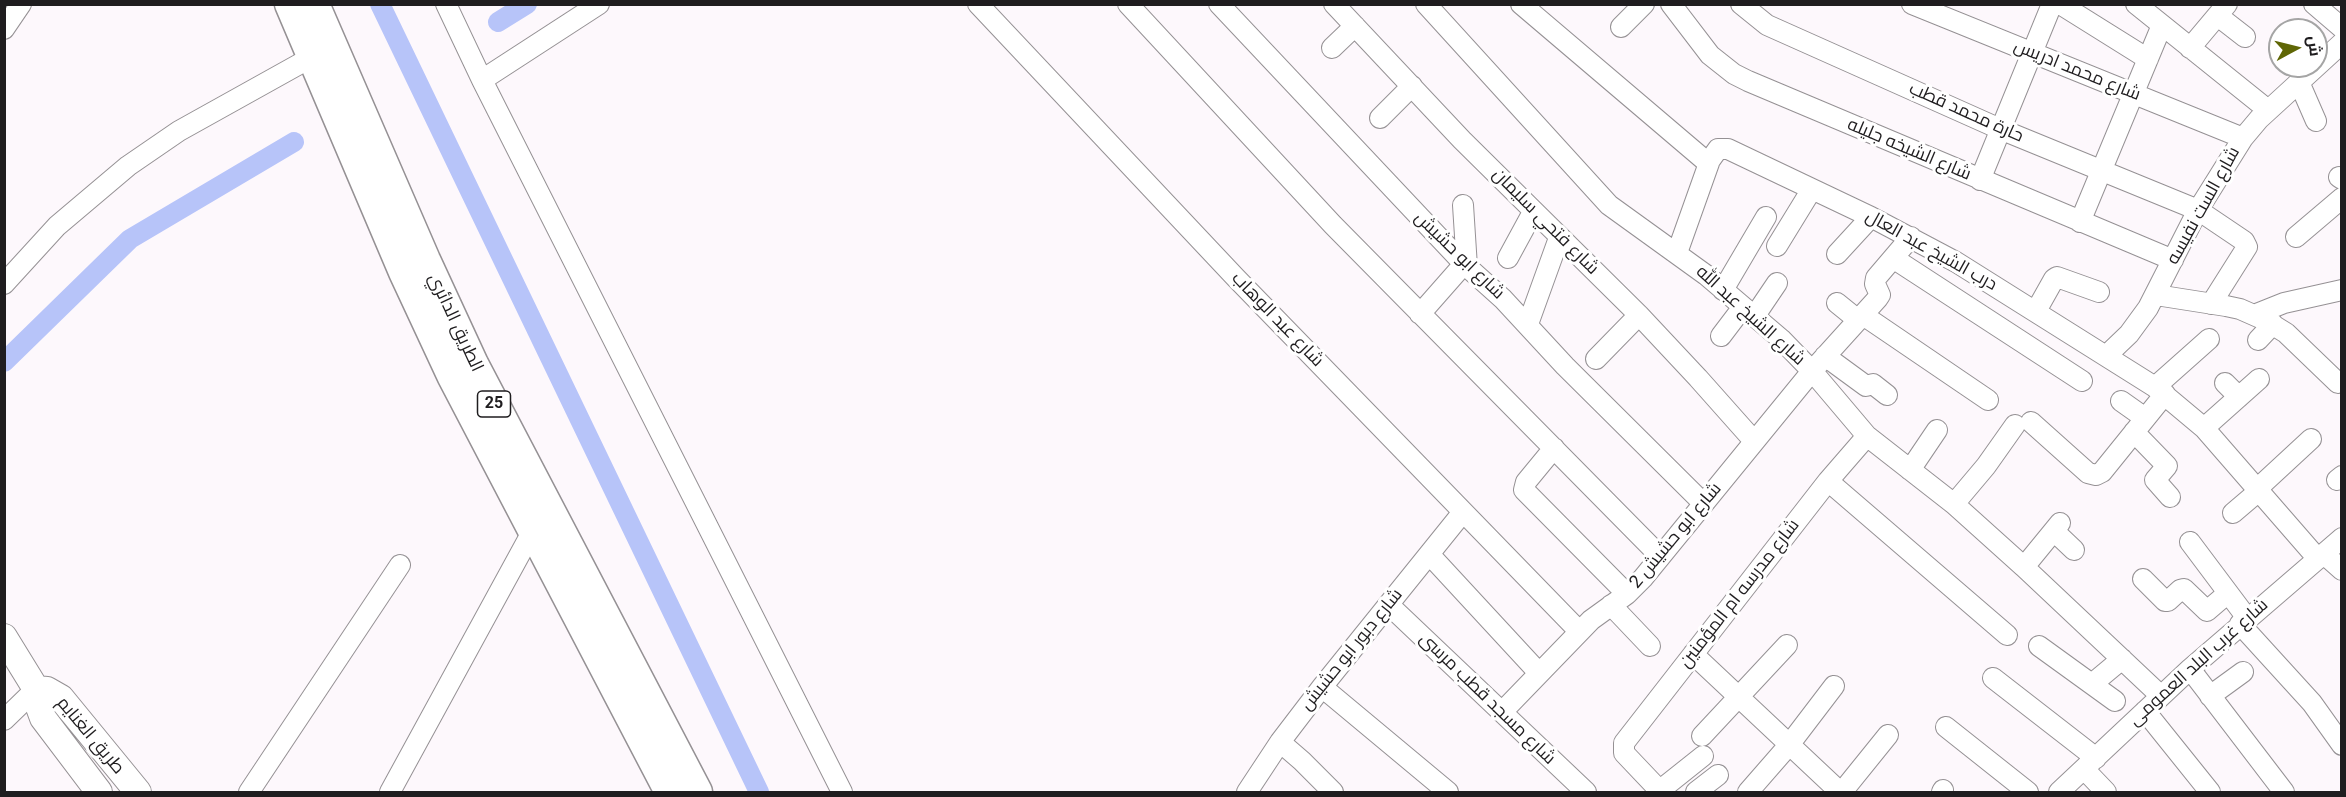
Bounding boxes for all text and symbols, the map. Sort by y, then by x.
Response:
north arrow [2268,18,2328,78]
text: ش [2304,35,2325,57]
street label: شارع محمد ادريس [2010,36,2144,106]
street label: حارة محمد قطب [1906,78,2026,148]
street label: شارع الشيخه جليله [1844,114,1974,186]
street label: شارع الست نفيسه [2163,143,2245,269]
street label: شارع فتحي سليمان [1487,164,1603,280]
street label: درب الشيخ عبد العال [1861,206,2001,296]
street label: شارع ابو حشيش [1409,208,1509,304]
street label: شارع الشيخ عبد الله [1691,261,1809,371]
street label: شارع عبد الوهاب [1226,268,1328,372]
street label: الطريق الدائري [423,270,487,376]
road number: 25 [478,391,510,417]
street label: شارع ابو حشيش 2 [1625,479,1727,593]
street label: شارع مدرسه ام المؤمنين [1675,515,1805,673]
street label: شارع دبور ابو حشيش [1296,585,1408,715]
street label: شارع غرب البلد العمومى [2125,595,2273,731]
street label: شارع مسجد قطب مرسى [1414,628,1560,770]
street label: طريق الغنايم [51,693,129,779]

